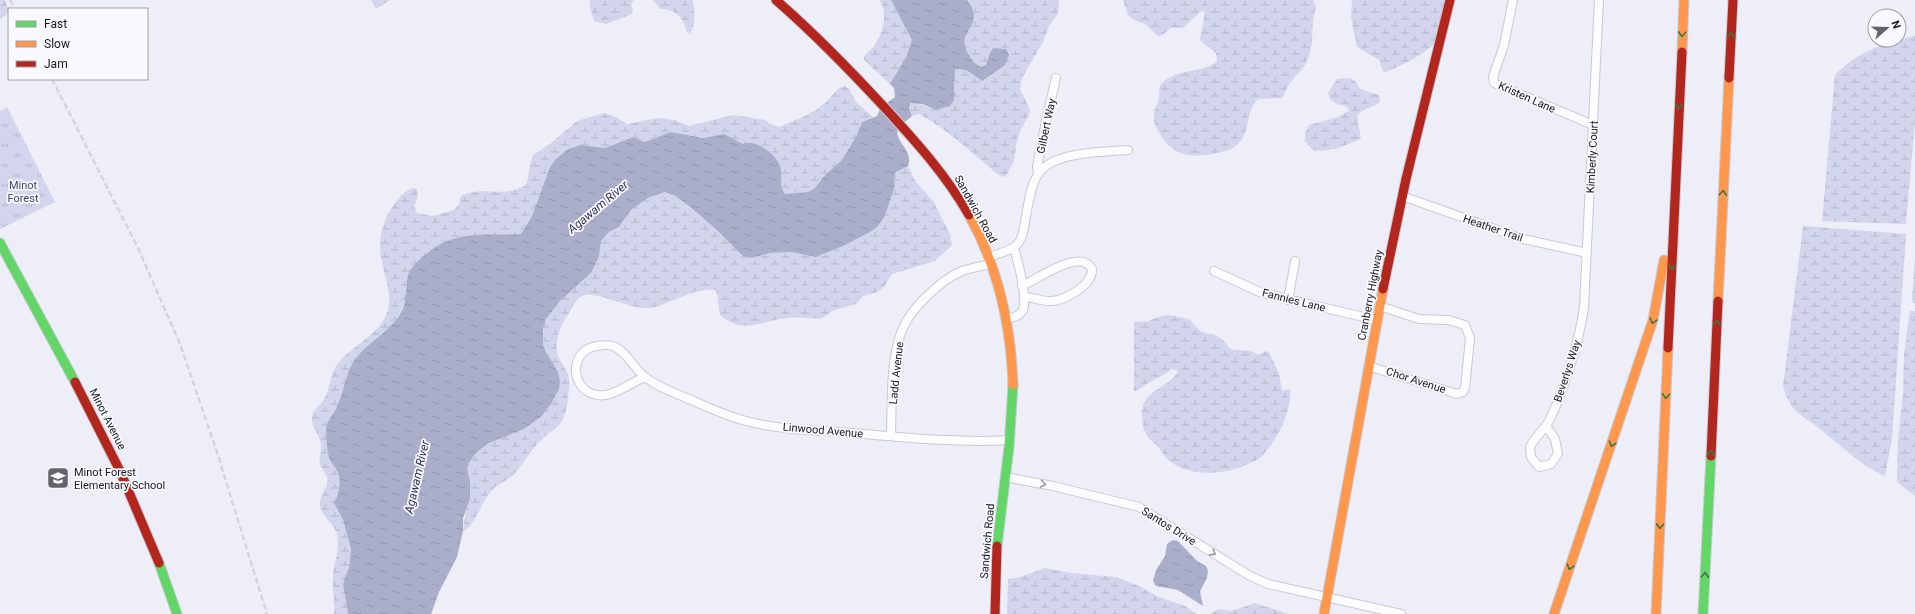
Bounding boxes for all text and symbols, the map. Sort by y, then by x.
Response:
legend [8,8,148,80]
north arrow [1867,8,1907,48]
text: Fast [44,17,67,31]
text: N [1888,19,1903,31]
one-way arrow [1678,31,1687,37]
one-way arrow [1727,32,1735,38]
text: Slow [44,37,70,51]
text: Jam [44,57,68,71]
street label: Kristen Lane [1496,79,1557,116]
street label: Gilbert Way [1034,97,1059,155]
one-way arrow [1675,103,1683,109]
street label: Kimberly Court [1584,120,1601,194]
street label: Sandwich Road [952,173,1000,245]
water label: Agawam River [564,177,632,237]
park label: Minot Forest [8,179,39,205]
one-way arrow [1719,190,1728,196]
street label: Heather Trail [1461,212,1524,245]
street label: Cranberry Highway [1355,248,1386,342]
one-way arrow [1668,264,1676,270]
street label: Fannies Lane [1261,286,1327,315]
one-way arrow [1649,317,1658,324]
one-way arrow [1713,320,1722,326]
street label: Beverlys Way [1551,338,1584,404]
street label: Ladd Avenue [887,341,906,405]
street label: Chor Avenue [1384,365,1447,396]
street label: Minot Avenue [87,386,129,452]
one-way arrow [1662,393,1670,399]
street label: Linwood Avenue [782,421,864,440]
water label: Agawam River [402,438,432,516]
one-way arrow [1608,440,1617,447]
one-way arrow [1707,450,1715,456]
school or university icon: Minot Forest Elementary School [45,465,71,491]
place label: Minot Forest Elementary School [74,466,165,492]
one-way arrow [1040,479,1046,488]
street label: Sandwich Road [978,503,997,579]
street label: Santos Drive [1139,505,1198,548]
one-way arrow [1656,523,1664,529]
one-way arrow [1209,549,1216,556]
one-way arrow [1567,563,1575,570]
one-way arrow [1701,572,1710,578]

